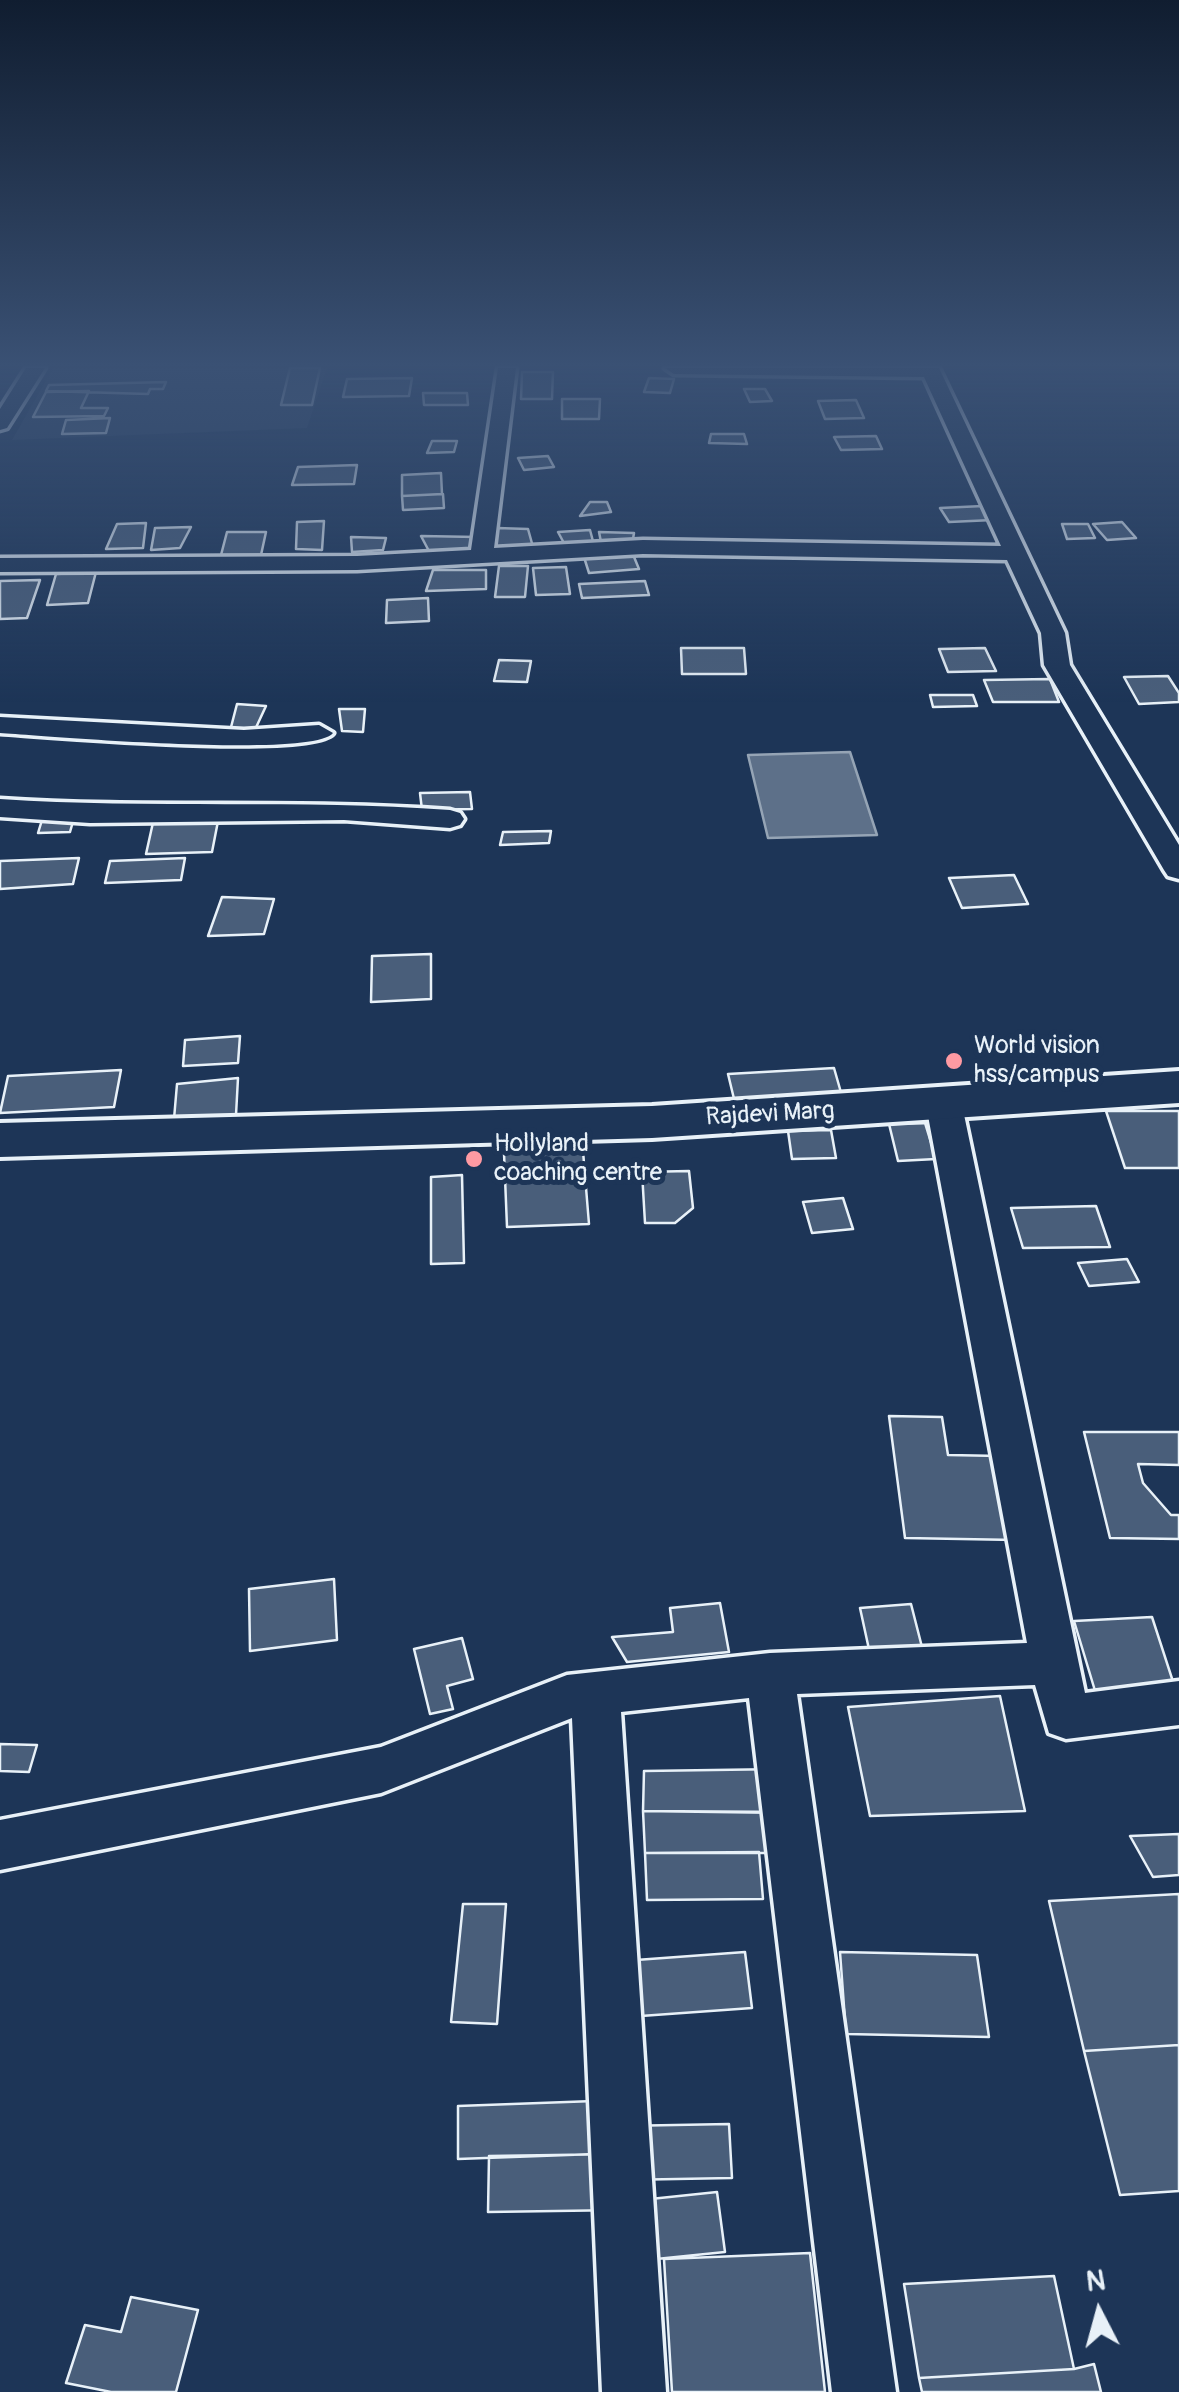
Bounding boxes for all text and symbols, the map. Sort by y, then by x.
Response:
place label: World vision hss/campus [974,1032,1100,1091]
marker: World vision hss/campus [943,1050,965,1072]
street label: Rajdevi Marg [705,1097,835,1133]
place label: Hollyland coaching centre [494,1130,662,1189]
marker: Hollyland coaching centre [463,1148,485,1170]
north arrow [1049,2262,1149,2362]
text: N [1085,2263,1107,2300]

